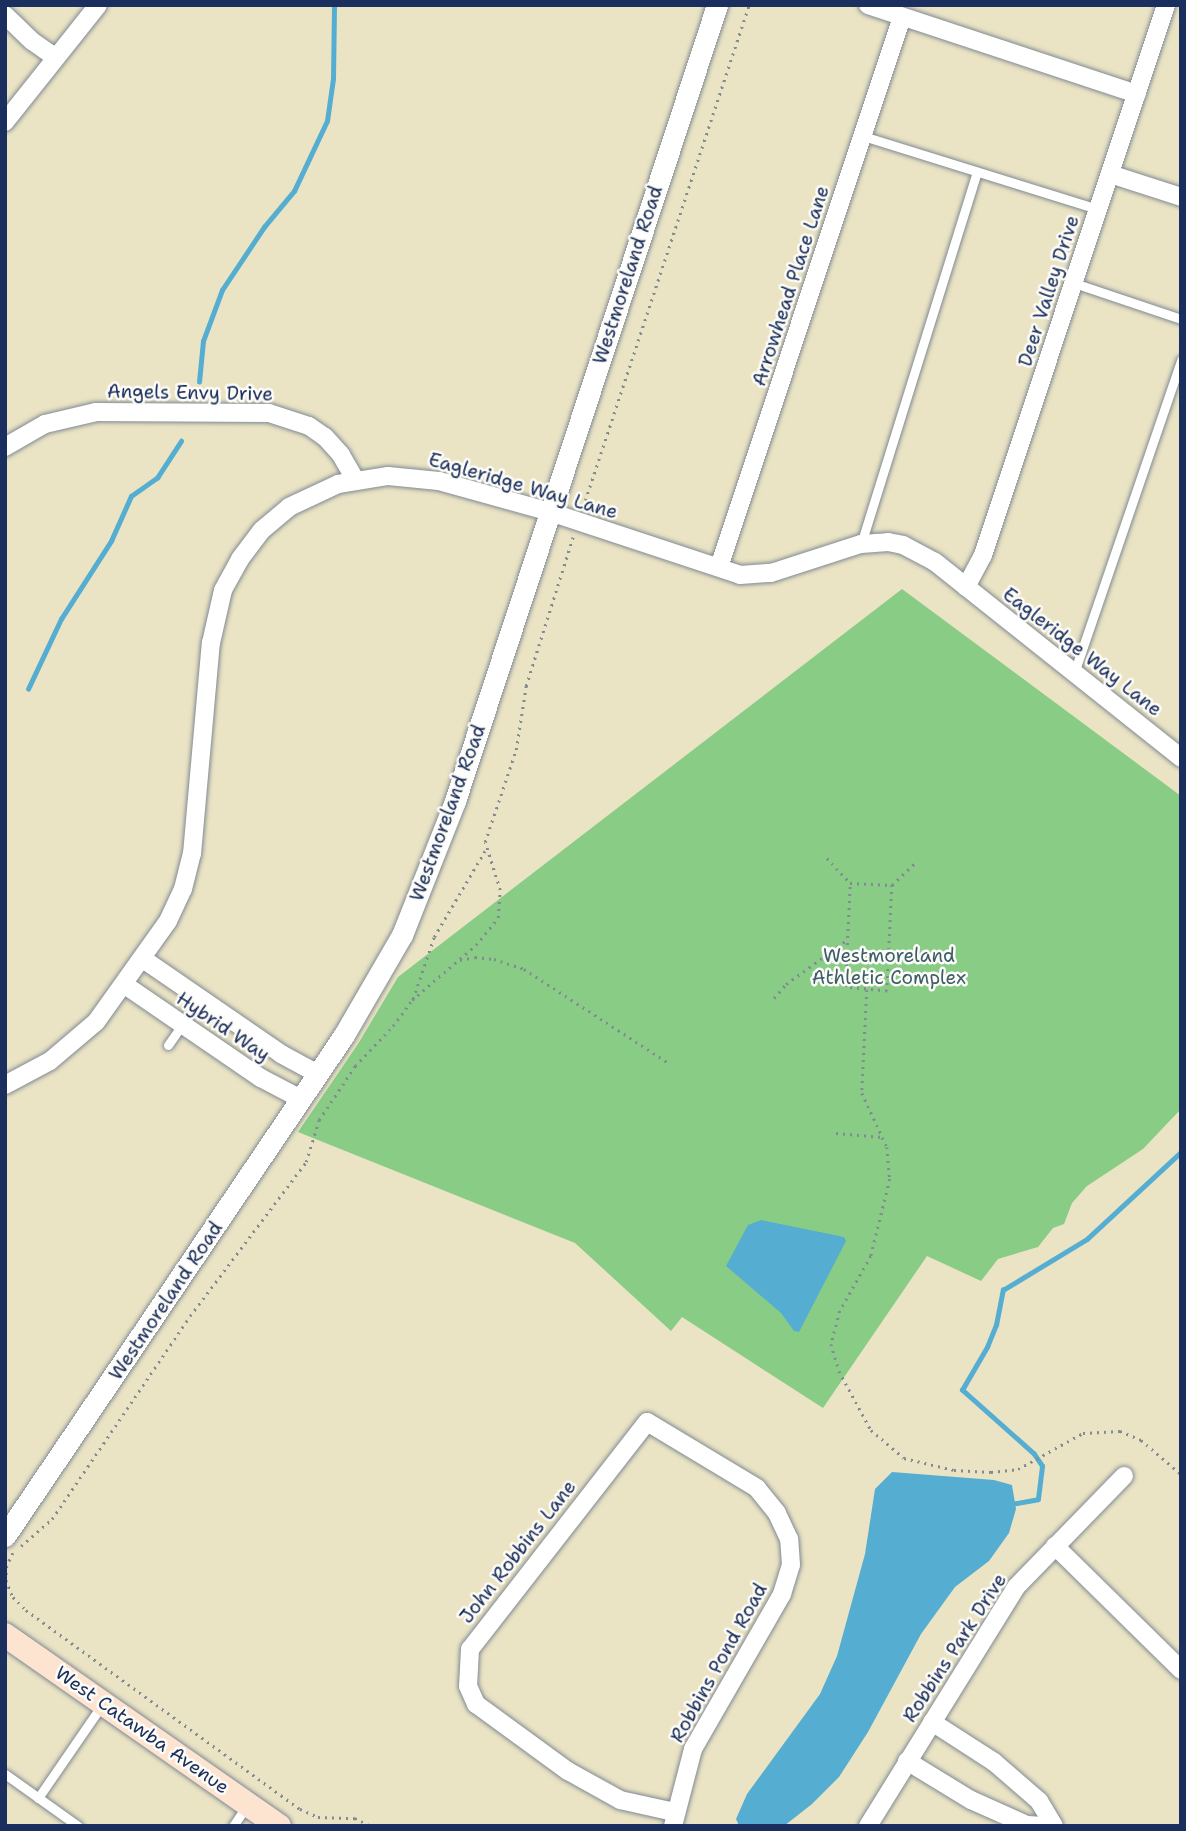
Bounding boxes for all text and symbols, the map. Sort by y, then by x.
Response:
street label: Westmoreland Road [588,183,668,367]
street label: Arrowhead Place Lane [748,183,834,389]
street label: Deer Valley Drive [1014,213,1084,369]
street label: Angels Envy Drive [107,380,273,406]
street label: Eagleridge Way Lane [426,448,620,524]
street label: Eagleridge Way Lane [998,583,1166,721]
street label: Westmoreland Road [405,722,491,904]
park label: Westmoreland Athletic Complex [812,945,966,989]
street label: Hybrid Way [172,987,274,1067]
street label: Westmoreland Road [104,1217,228,1385]
street label: John Robbins Lane [455,1476,581,1628]
street label: Robbins Park Drive [898,1569,1012,1727]
street label: Robbins Pond Road [666,1579,772,1747]
street label: West Catawba Avenue [51,1661,233,1799]

